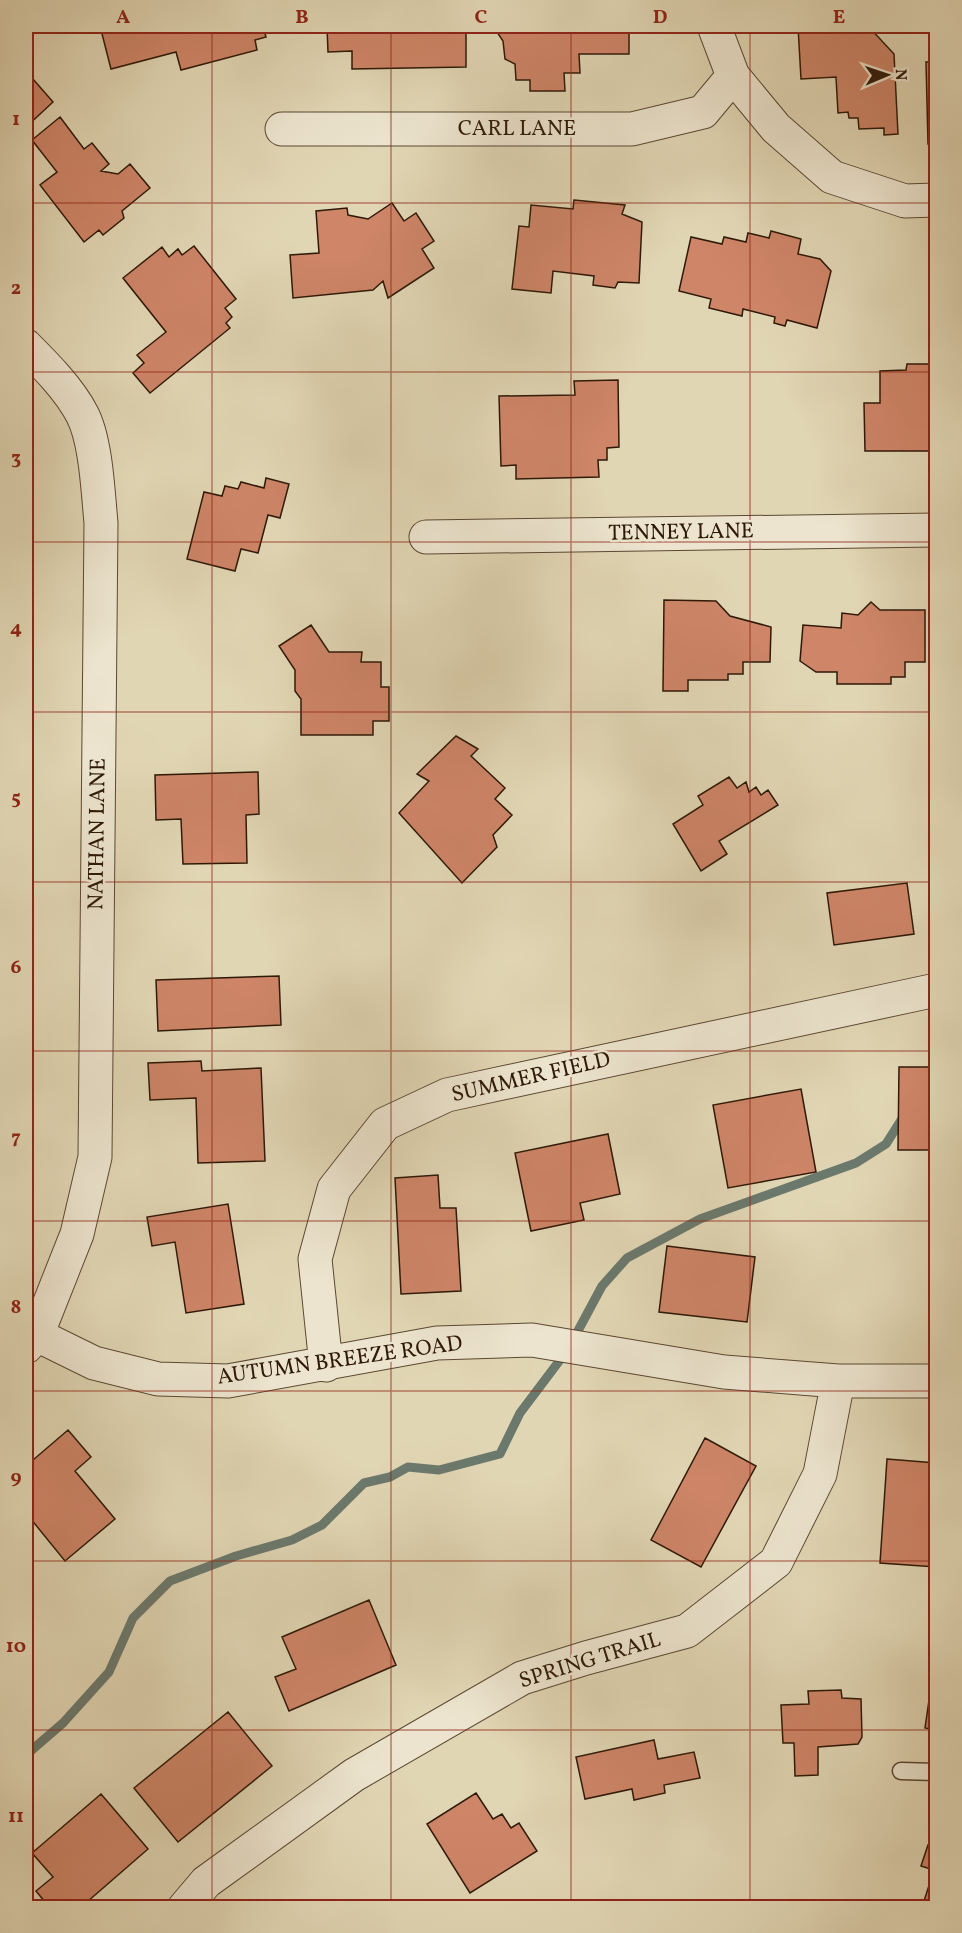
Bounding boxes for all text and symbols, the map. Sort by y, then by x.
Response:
text: A [116,4,130,32]
text: B [295,4,309,32]
text: C [475,4,488,32]
text: D [653,4,667,32]
text: E [833,4,845,32]
north arrow [857,45,917,105]
text: N [889,68,911,81]
text: 1 [12,106,20,134]
street label: CARL LANE [458,114,576,145]
text: 2 [11,275,21,303]
text: 3 [11,445,21,473]
street label: TENNEY LANE [608,516,754,550]
text: 4 [10,615,22,643]
street label: NATHAN LANE [81,758,115,910]
text: 5 [11,785,21,813]
text: 6 [11,954,22,982]
street label: SUMMER FIELD [448,1045,614,1111]
text: 7 [11,1124,21,1152]
text: 8 [11,1294,21,1322]
street label: AUTUMN BREEZE ROAD [215,1328,465,1394]
text: 9 [10,1464,22,1492]
street label: SPRING TRAIL [515,1625,665,1697]
text: 10 [6,1633,26,1661]
text: 11 [8,1803,24,1831]

